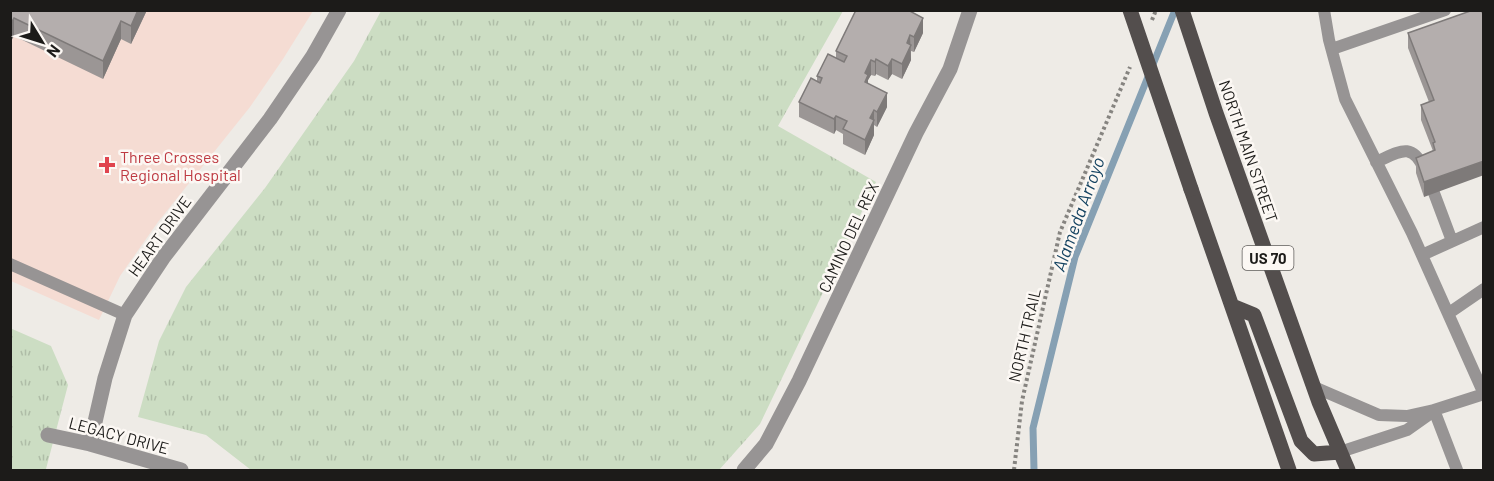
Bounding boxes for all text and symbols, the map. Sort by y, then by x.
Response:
north arrow [12,12,72,72]
text: N [43,42,65,62]
street label: NORTH MAIN STREET [1216,77,1282,225]
place label: Three Crosses Regional Hospital [120,147,241,184]
water label: Alameda Arroyo [1047,154,1109,274]
marker: Three Crosses Regional Hospital [98,156,116,174]
street label: CAMINO DEL REX [814,179,882,295]
street label: HEART DRIVE [124,192,194,280]
road number: US 70 [1242,246,1294,270]
street label: NORTH TRAIL [1004,286,1044,384]
street label: LEGACY DRIVE [67,413,171,457]

